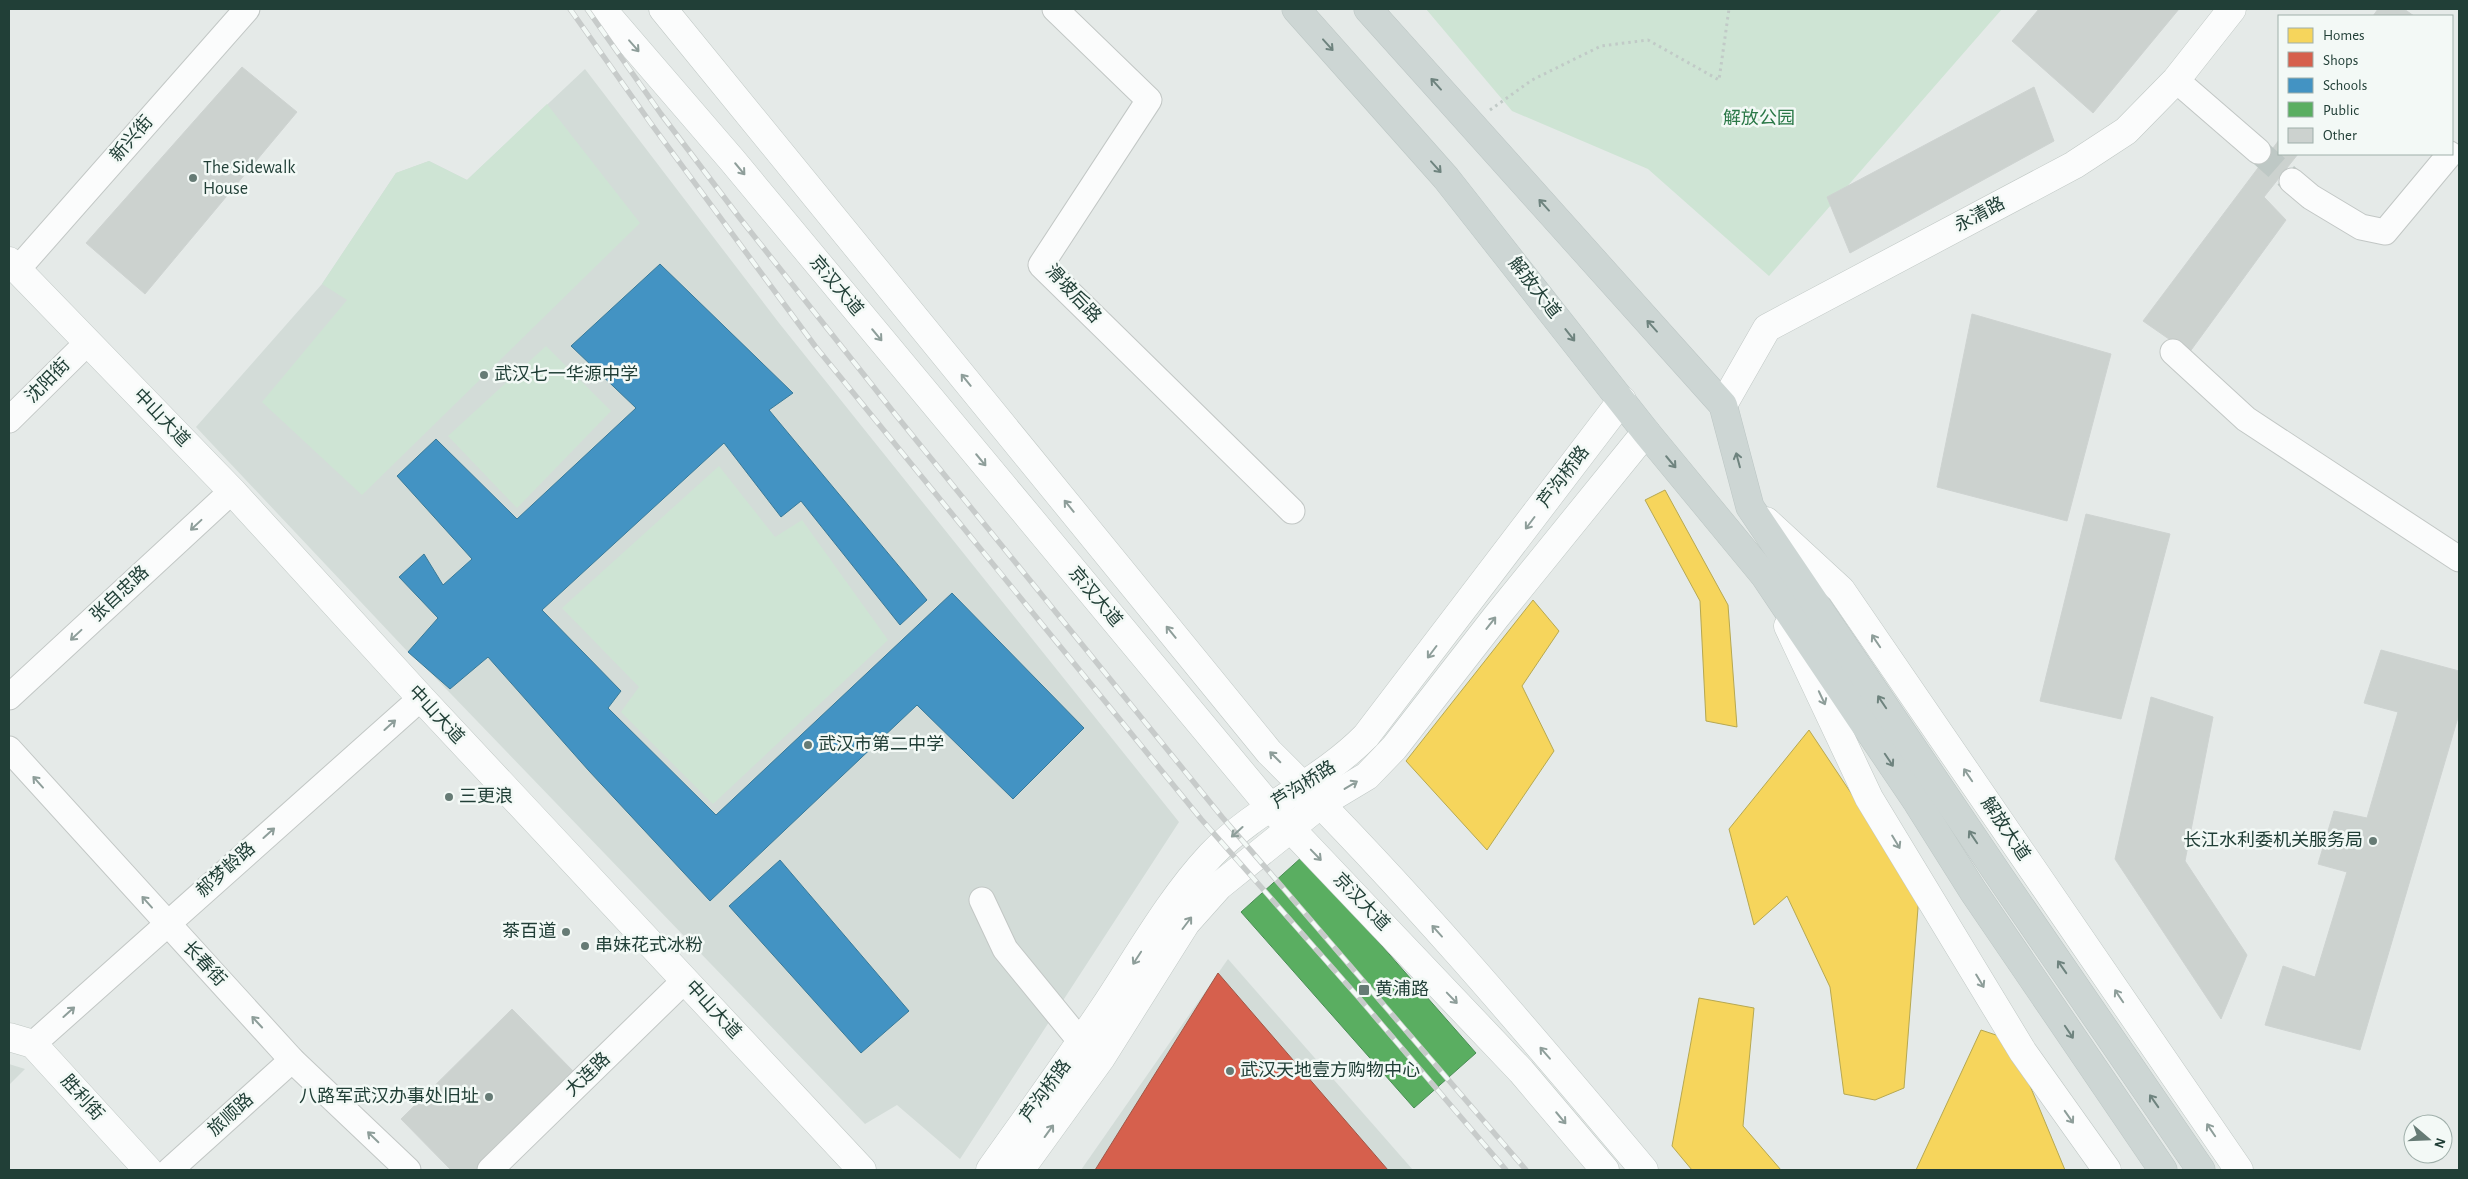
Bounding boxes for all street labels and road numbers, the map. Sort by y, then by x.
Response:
street label: 新兴街 [106,111,157,165]
street label: 永清路 [1951,193,2008,236]
street label: 京汉大道 [806,251,868,319]
street label: 解放大道 [1505,253,1565,322]
street label: 滑坡后路 [1042,260,1106,326]
street label: 沈阳街 [21,354,73,406]
street label: 中山大道 [130,384,194,450]
street label: 芦沟桥路 [1534,442,1593,511]
street label: 张自忠路 [86,561,152,625]
street label: 京汉大道 [1065,562,1127,630]
street label: 中山大道 [405,681,469,747]
street label: 芦沟桥路 [1268,756,1339,812]
street label: 解放大道 [1977,793,2034,864]
street label: 郝梦龄路 [192,838,259,901]
street label: 京汉大道 [1330,868,1394,934]
street label: 长春街 [179,937,230,990]
street label: 中山大道 [682,976,746,1042]
street label: 大连路 [561,1048,614,1100]
street label: 芦沟桥路 [1016,1055,1074,1125]
street label: 胜利街 [57,1071,108,1124]
street label: 旅顺路 [204,1089,257,1140]

